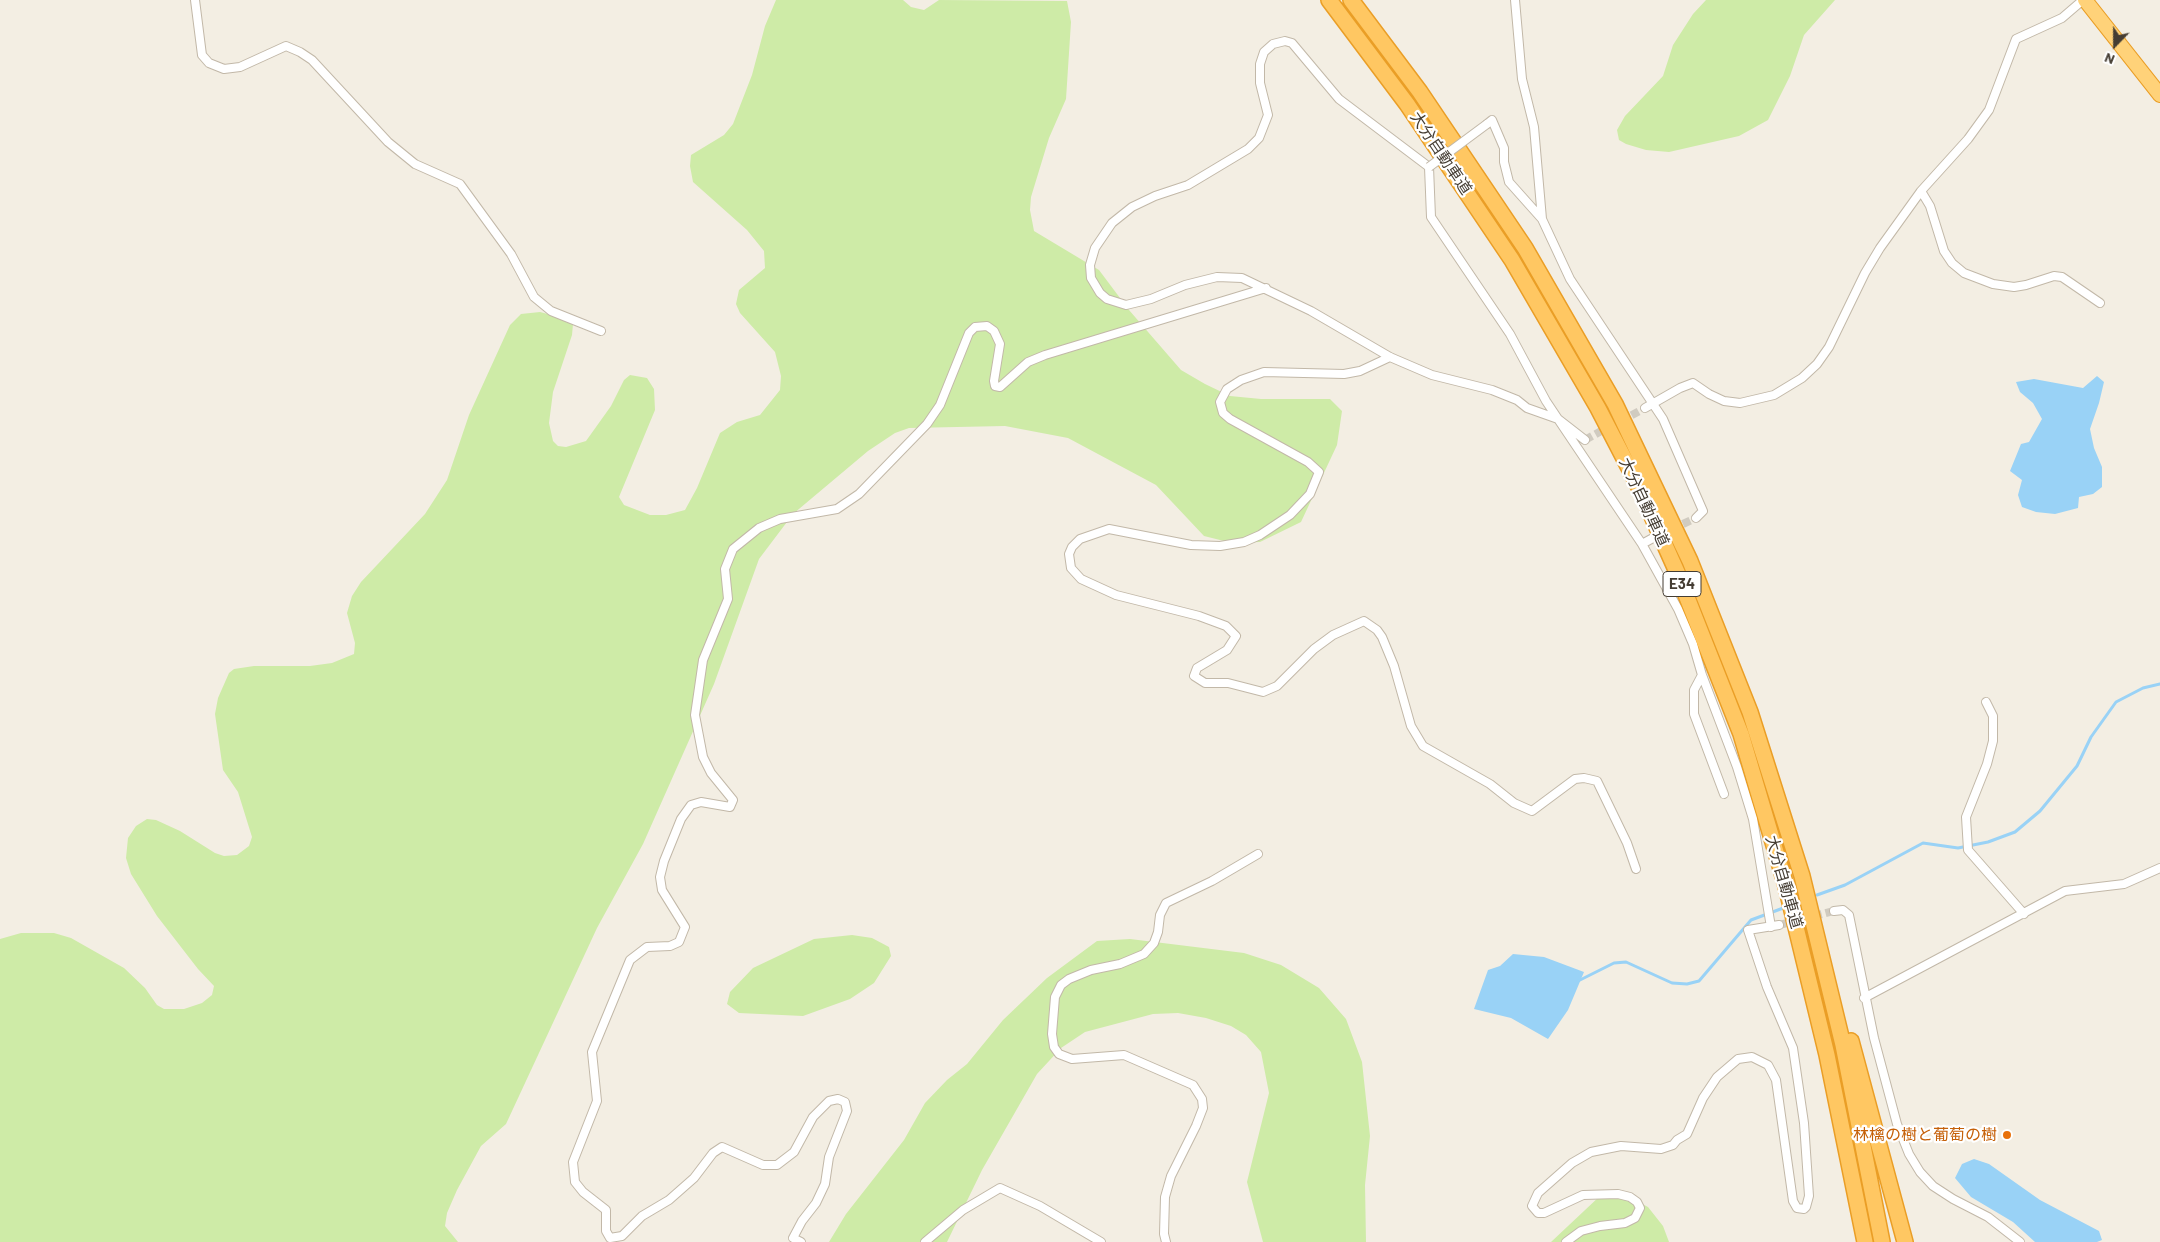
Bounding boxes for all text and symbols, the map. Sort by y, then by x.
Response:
north arrow [2090,20,2140,70]
text: N [2102,50,2117,69]
street label: 大分自動車道 [1406,108,1476,198]
street label: 大分自動車道 [1615,454,1673,550]
road number: E34 [1663,572,1701,596]
street label: 大分自動車道 [1762,833,1806,931]
place label: 林檎の樹と葡萄の樹 [1853,1125,1997,1145]
marker: 林檎の樹と葡萄の樹 [2001,1129,2013,1141]

